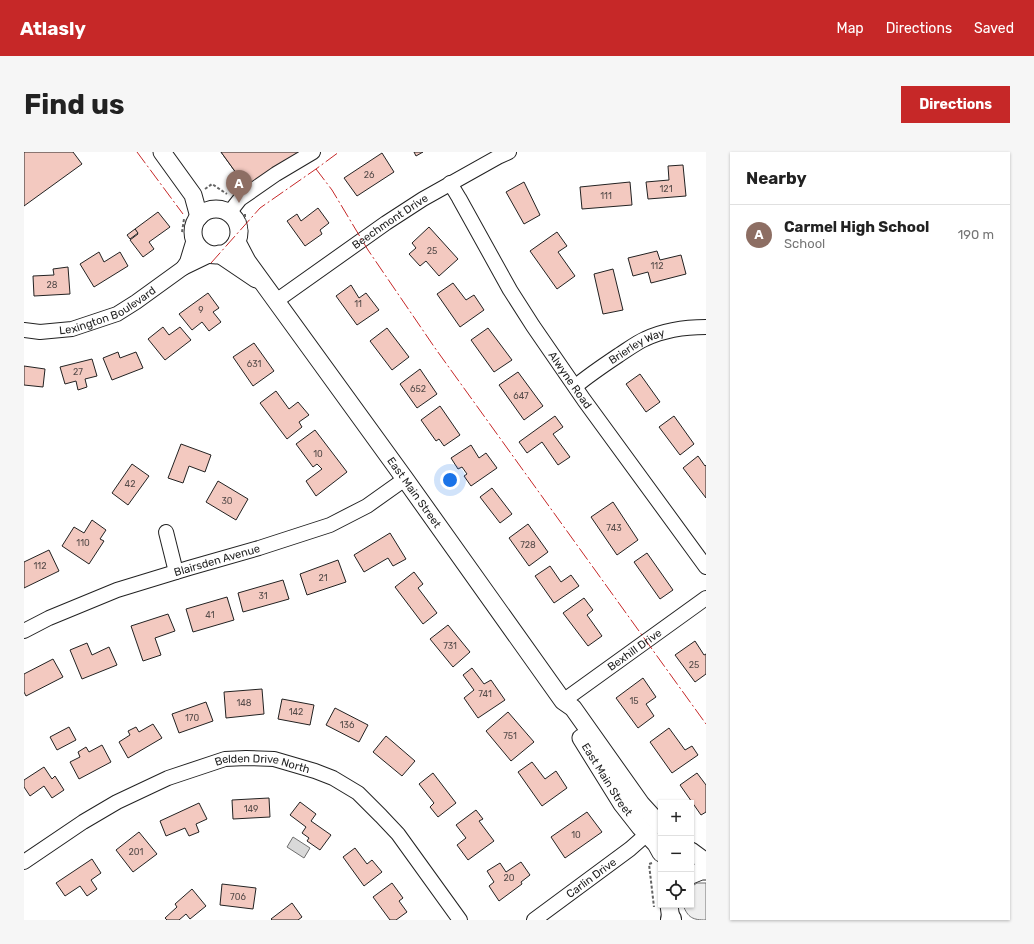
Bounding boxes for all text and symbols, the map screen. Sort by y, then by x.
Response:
text: Atlasly [20,17,86,40]
text: Map [837,20,864,37]
text: Directions [886,20,952,37]
text: Saved [974,20,1014,37]
button: Directions [901,86,1010,123]
text: Find us [24,88,124,121]
text: Nearby [746,168,807,188]
pin: A [226,170,252,203]
house number: 26 [364,170,375,180]
house number: 121 [660,184,673,194]
street label: Beechmont Drive [349,191,430,252]
house number: 111 [600,191,612,201]
text: Carmel High School [784,218,929,236]
text: A [754,227,764,242]
text: 190 m [958,227,994,242]
text: School [784,236,825,251]
house number: 25 [427,246,437,256]
house number: 112 [651,261,664,271]
house number: 28 [46,280,58,290]
street label: Lexington Boulevard [58,283,158,337]
house number: 11 [354,299,362,309]
house number: 9 [198,305,204,315]
street label: Brierley Way [606,326,666,367]
street label: Alwyne Road [546,349,595,411]
house number: 631 [247,359,261,369]
house number: 27 [73,367,83,377]
house number: 652 [410,384,426,394]
house number: 647 [513,391,529,401]
house number: 10 [313,449,323,459]
street label: East Main Street [385,454,445,531]
your location [440,470,460,490]
house number: 42 [125,479,135,489]
house number: 30 [221,496,233,506]
house number: 743 [606,523,622,533]
house number: 110 [76,538,90,548]
house number: 728 [520,540,536,550]
street label: Blairsden Avenue [172,542,261,579]
house number: 112 [34,561,47,571]
house number: 21 [318,573,328,583]
house number: 31 [258,591,268,601]
house number: 41 [205,610,215,620]
street label: Bexhill Drive [605,626,664,673]
house number: 731 [443,641,457,651]
house number: 25 [689,660,699,670]
house number: 741 [478,689,492,699]
house number: 15 [629,696,639,706]
house number: 148 [236,698,252,708]
house number: 142 [289,707,303,717]
house number: 170 [185,713,199,723]
house number: 136 [340,720,355,730]
house number: 751 [503,731,517,741]
street label: East Main Street [579,740,636,819]
street label: Belden Drive North [213,751,311,776]
map controls [658,800,694,908]
button: + [658,800,694,836]
house number: 149 [244,804,258,814]
house number: 10 [571,830,581,840]
button: − [658,836,694,872]
house number: 201 [129,847,144,857]
street label: Carlin Drive [564,855,619,901]
button: locate [658,872,694,908]
house number: 20 [504,873,515,883]
house number: 706 [230,892,246,902]

